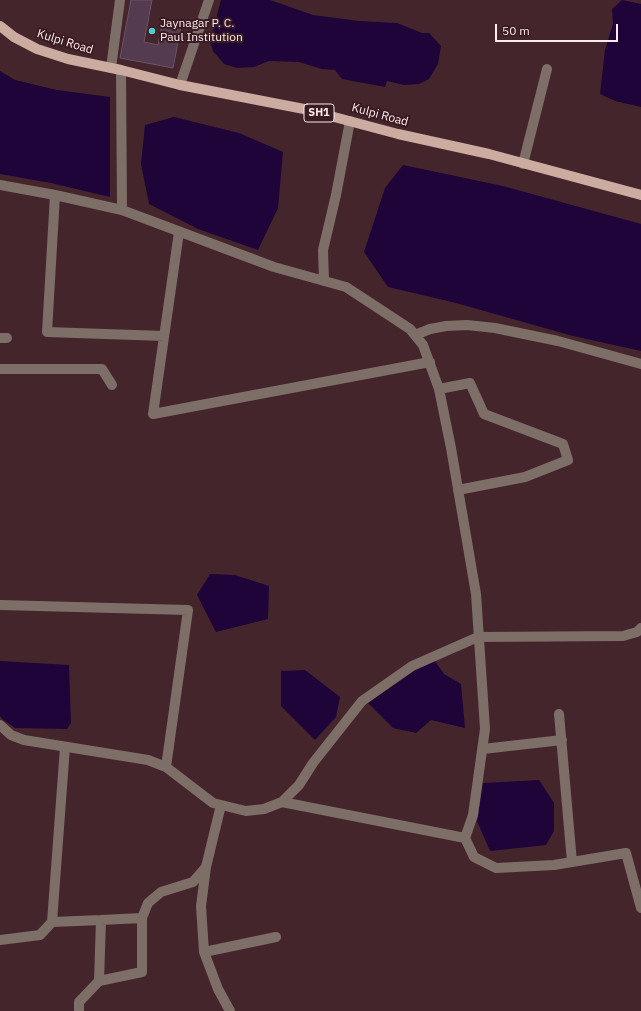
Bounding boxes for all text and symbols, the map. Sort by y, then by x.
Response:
scale bar [497,16,620,42]
place label: Jaynagar P. C. Paul Institution [160,17,243,45]
text: 50 m [502,23,530,38]
marker: Jaynagar P. C. Paul Institution [147,26,157,36]
street label: Kulpi Road [35,27,95,57]
street label: Kulpi Road [350,101,410,129]
road number: SH1 [304,104,334,122]

